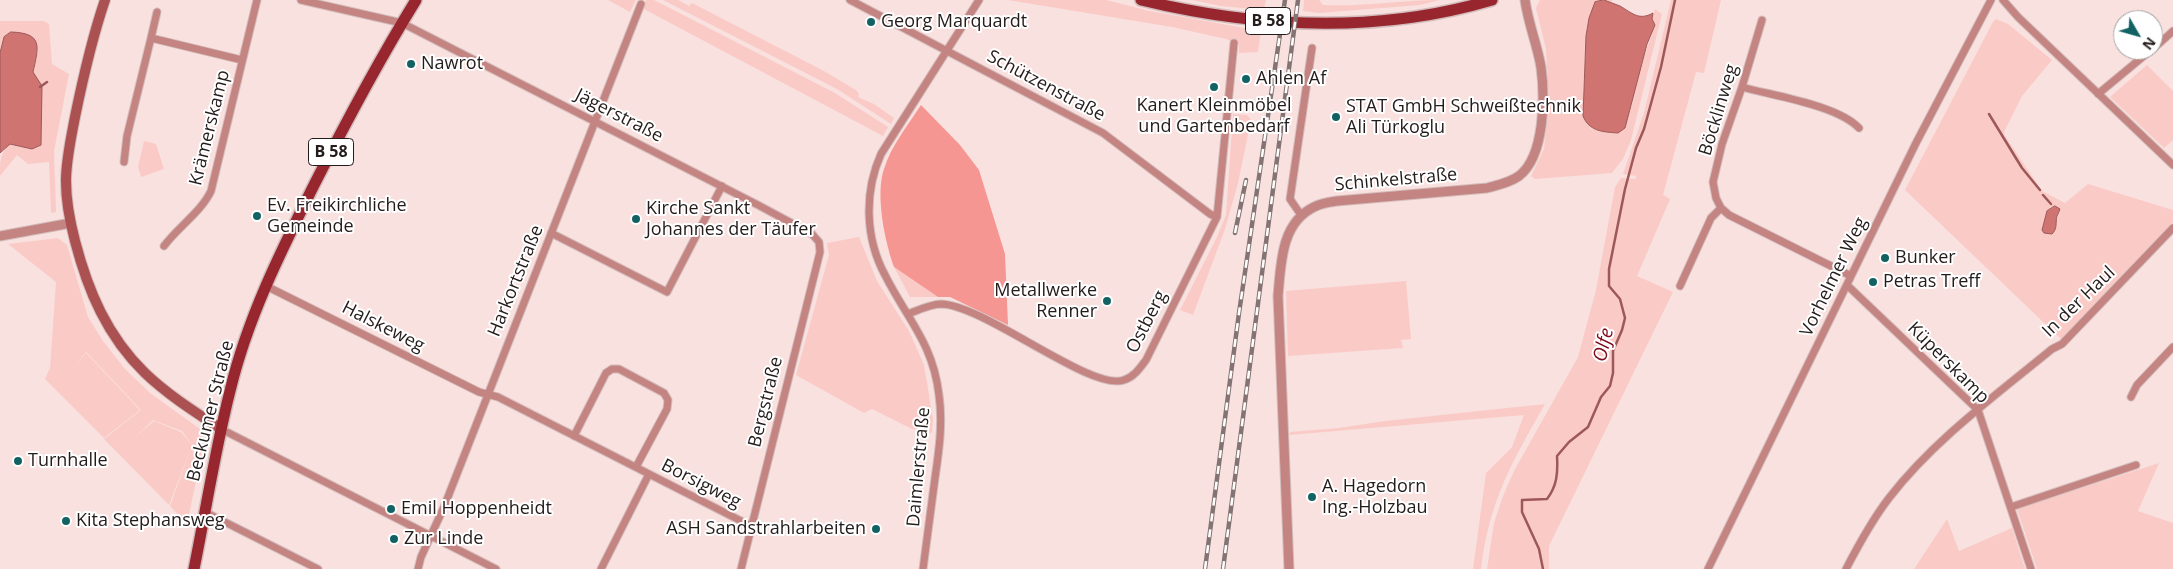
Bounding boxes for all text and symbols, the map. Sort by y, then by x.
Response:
road number: B 58 [1246,8,1290,34]
north arrow [2113,10,2163,60]
place label: Georg Marquardt [881,11,1027,33]
marker: Georg Marquardt [865,16,877,28]
text: N [2138,34,2160,54]
street label: Schützenstraße [983,46,1109,126]
place label: Nawrot [421,53,483,75]
marker: Nawrot [405,58,417,70]
street label: Böcklinweg [1695,62,1743,158]
street label: Krämerskamp [185,68,235,188]
place label: Ahlen Af [1256,68,1326,90]
marker: Ahlen Af [1240,73,1252,85]
marker: Kanert Kleinmöbel und Gartenbedarf [1208,81,1220,93]
street label: Jägerstraße [571,85,667,147]
place label: Kanert Kleinmöbel und Gartenbedarf [1136,95,1292,138]
place label: STAT GmbH Schweißtechnik Ali Türkoglu [1346,96,1581,138]
marker: STAT GmbH Schweißtechnik Ali Türkoglu [1330,111,1342,123]
road number: B 58 [308,138,354,166]
street label: Schinkelstraße [1334,164,1458,196]
place label: Ev. Freikirchliche Gemeinde [267,195,407,238]
place label: Kirche Sankt Johannes der Täufer [646,198,816,240]
marker: Ev. Freikirchliche Gemeinde [251,210,263,222]
marker: Kirche Sankt Johannes der Täufer [630,213,642,225]
street label: Vorhelmer Weg [1796,214,1872,340]
street label: Harkortstraße [484,222,548,340]
place label: Bunker [1895,247,1956,269]
marker: Bunker [1879,252,1891,264]
street label: In der Haul [2038,262,2120,342]
place label: Petras Treff [1883,271,1980,293]
marker: Petras Treff [1867,276,1879,288]
place label: Metallwerke Renner [994,280,1097,322]
street label: Ostberg [1122,287,1172,357]
marker: Metallwerke Renner [1101,295,1113,307]
street label: Halskeweg [338,297,428,357]
street label: Küperskamp [1903,318,1993,408]
water label: Olfe [1589,326,1619,364]
street label: Beckumer Straße [183,338,239,484]
street label: Bergstraße [744,354,788,450]
street label: Daimlerstraße [903,406,935,528]
place label: Turnhalle [28,450,108,472]
marker: Turnhalle [12,455,24,467]
street label: Borsigweg [658,455,744,513]
place label: A. Hagedorn Ing.-Holzbau [1322,476,1427,518]
marker: A. Hagedorn Ing.-Holzbau [1306,491,1318,503]
place label: Emil Hoppenheidt [401,498,552,520]
marker: Emil Hoppenheidt [385,503,397,515]
place label: Kita Stephansweg [76,510,225,532]
marker: Kita Stephansweg [60,515,72,527]
place label: ASH Sandstrahlarbeiten [666,518,866,540]
marker: ASH Sandstrahlarbeiten [870,523,882,535]
place label: Zur Linde [404,528,483,550]
marker: Zur Linde [388,533,400,545]

